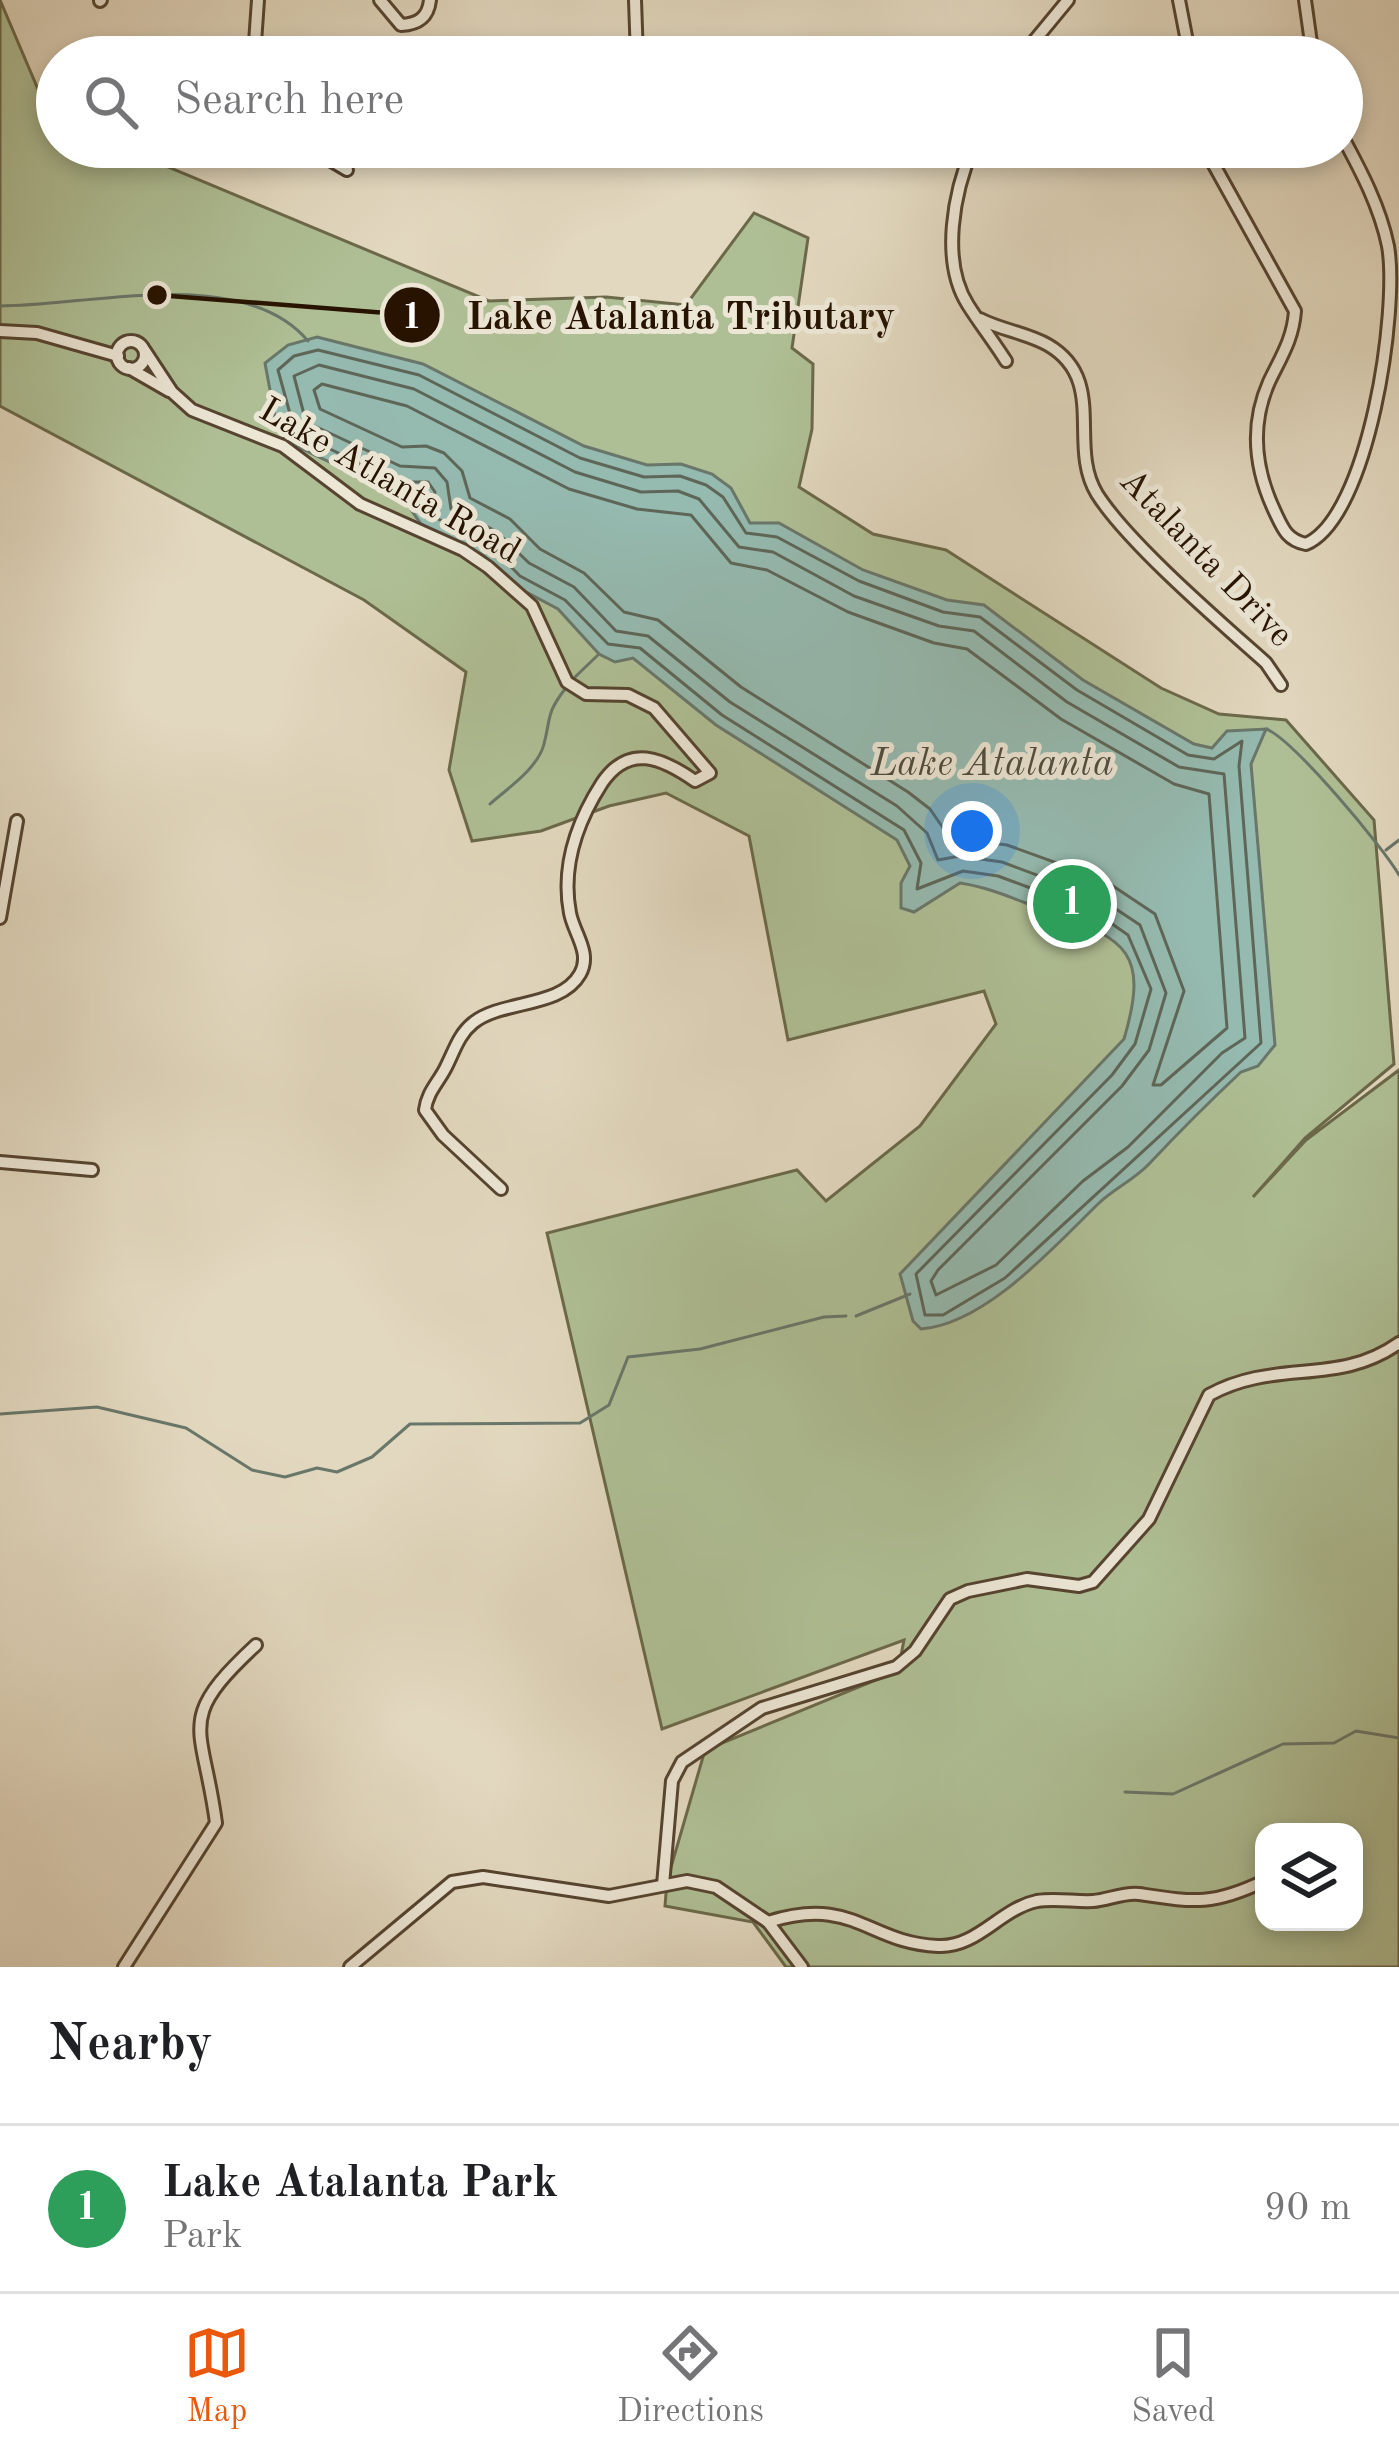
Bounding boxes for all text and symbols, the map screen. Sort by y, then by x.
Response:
search box [36,36,1363,168]
icon: search [78,69,144,135]
text: Search here [174,79,404,124]
callout: Lake Atalanta Tributary [382,277,919,352]
text: Lake Atalanta Tributary [467,299,895,338]
text: 1 [402,301,422,337]
street label: Lake Atlanta Road [252,393,526,571]
street label: Atalanta Drive [1112,463,1298,655]
water label: Lake Atalanta [869,745,1114,784]
your location [942,801,1002,861]
pin: 1 [1033,859,1111,949]
map controls [1255,1823,1363,1931]
button: layers [1255,1823,1363,1931]
text: Nearby [48,2020,213,2071]
text: Lake Atalanta Park [162,2162,558,2207]
text: 1 [76,2189,98,2228]
text: 90 m [1264,2189,1351,2228]
text: Park [162,2217,242,2256]
tab: Map [184,2320,250,2433]
tab: Directions [617,2320,764,2433]
tab: Saved [1131,2320,1215,2433]

